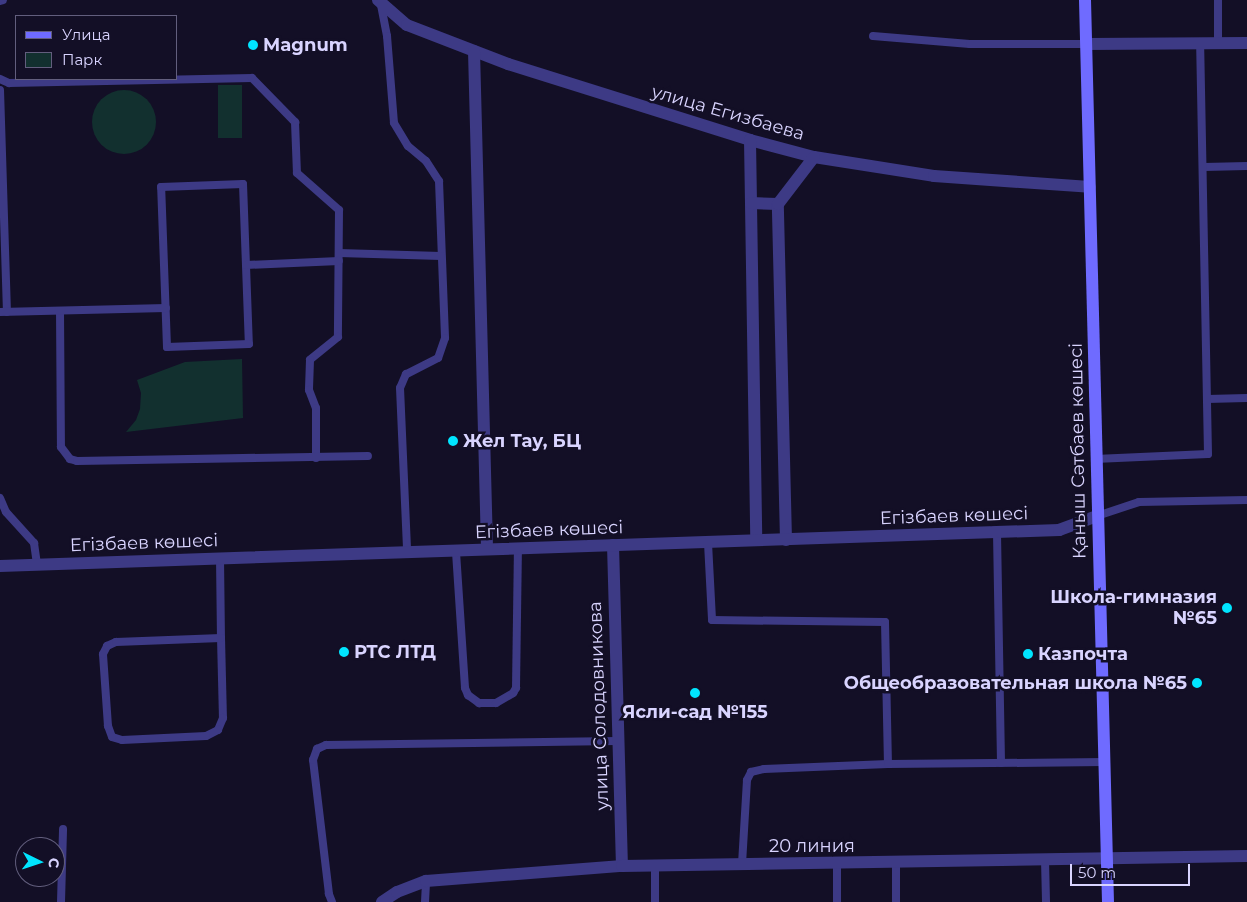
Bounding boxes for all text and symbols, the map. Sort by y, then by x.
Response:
legend [15,15,178,80]
text: Улица [62,25,110,44]
place label: Magnum [263,34,348,56]
marker: Magnum [247,39,259,51]
text: Парк [62,50,102,69]
street label: улица Егизбаева [649,81,807,145]
street label: Қаныш Сәтбаев көшесі [1065,343,1091,559]
place label: Жел Тау, БЦ [463,430,581,452]
marker: Жел Тау, БЦ [447,435,459,447]
street label: Егізбаев көшесі [879,503,1029,529]
street label: Егізбаев көшесі [474,517,624,543]
street label: Егізбаев көшесі [69,530,219,556]
place label: Школа-гимназия №65 [1050,587,1217,630]
street label: улица Солодовникова [585,601,613,811]
marker: Школа-гимназия №65 [1221,602,1233,614]
place label: РТС ЛТД [354,641,436,663]
place label: Казпочта [1038,643,1128,665]
marker: РТС ЛТД [338,646,350,658]
marker: Казпочта [1022,648,1034,660]
place label: Общеобразовательная школа №65 [844,672,1187,694]
marker: Общеобразовательная школа №65 [1191,677,1203,689]
marker: Ясли-сад №155 [689,687,701,699]
place label: Ясли-сад №155 [622,701,768,723]
street label: 20 линия [769,835,855,857]
north arrow [15,837,65,887]
scale bar [1072,854,1192,886]
text: С [45,857,63,869]
text: 50 m [1078,863,1116,882]

